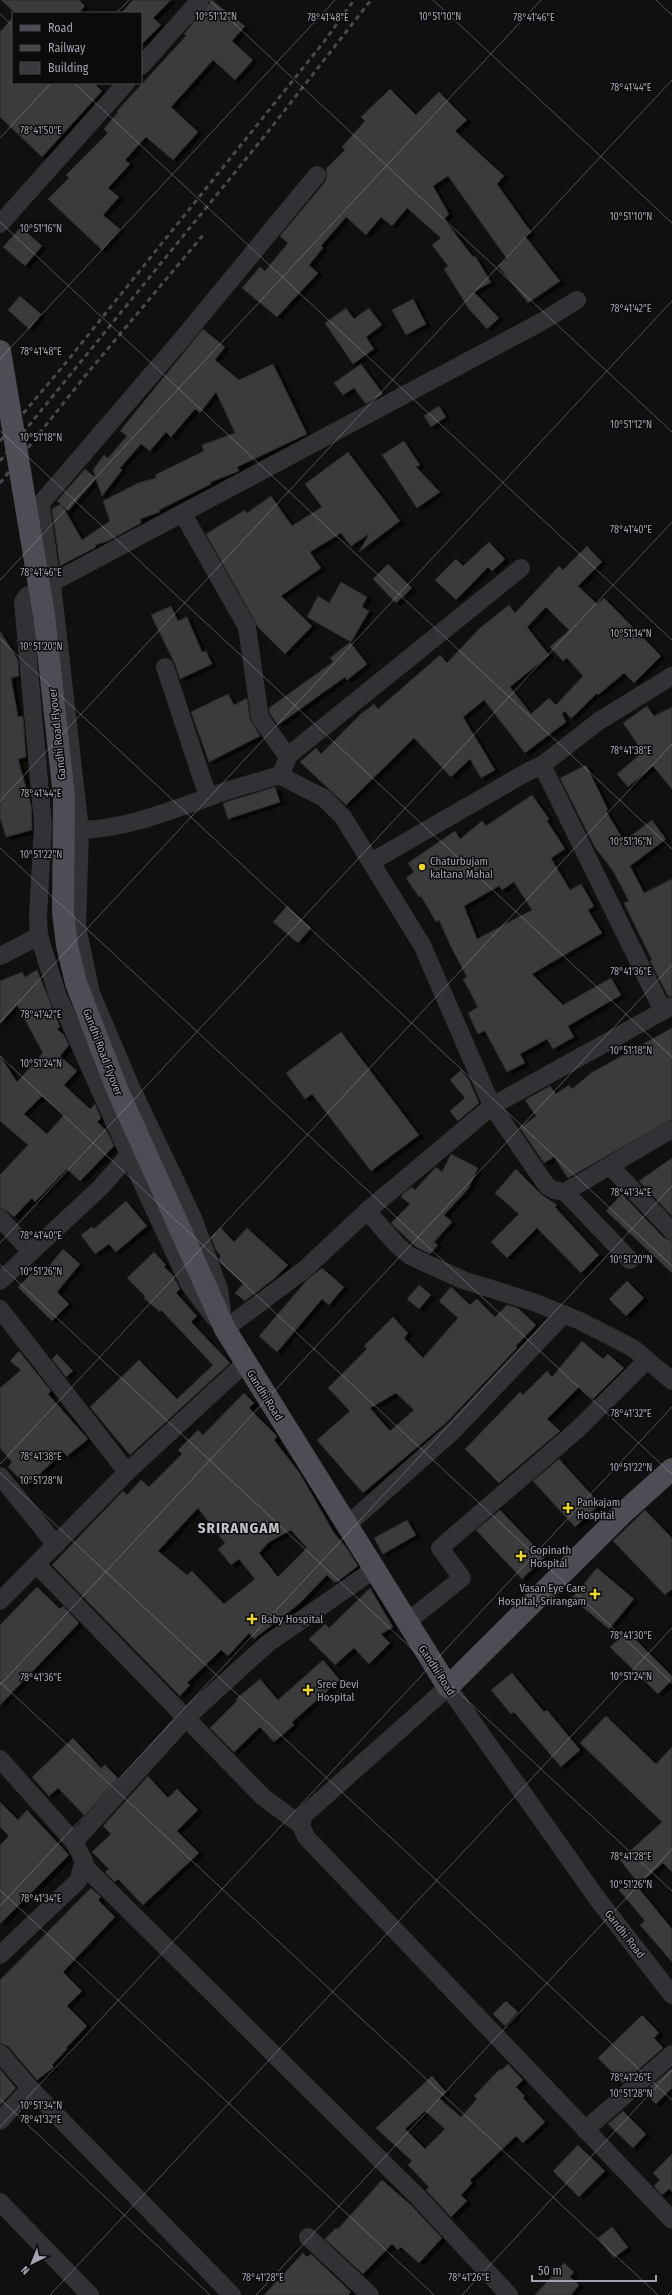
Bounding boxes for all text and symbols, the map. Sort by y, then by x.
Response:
text: 10°51'12"N [195,11,237,23]
text: 10°51'10"N [419,11,461,23]
legend [12,12,142,84]
text: 78°41'48"E [307,12,349,24]
text: 78°41'46"E [513,12,555,24]
text: Road [48,21,73,35]
text: Railway [48,41,86,55]
text: Building [48,61,89,75]
text: 78°41'44"E [610,82,652,94]
text: 78°41'50"E [20,125,62,137]
text: 10°51'10"N [610,211,652,223]
text: 10°51'16"N [20,223,62,235]
text: 78°41'42"E [611,303,652,315]
text: 78°41'48"E [20,346,62,358]
text: 10°51'12"N [610,419,652,431]
text: 10°51'18"N [20,432,62,444]
text: 78°41'40"E [610,524,652,536]
text: 78°41'46"E [20,567,62,579]
text: 10°51'14"N [610,628,652,640]
text: 10°51'20"N [19,641,63,653]
street label: Gandhi Road Flyover [46,687,69,780]
text: 78°41'38"E [610,745,652,757]
text: 78°41'44"E [20,788,62,800]
text: 10°51'16"N [610,836,652,848]
text: 10°51'22"N [20,849,62,861]
place label: Chaturbujam kaltana Mahal [430,855,493,881]
marker: Chaturbujam kaltana Mahal [417,862,427,872]
text: 78°41'36"E [610,966,652,978]
street label: Gandhi Road Flyover [80,1007,125,1098]
text: 78°41'42"E [21,1009,62,1021]
text: 10°51'18"N [610,1045,652,1057]
text: 10°51'24"N [20,1058,62,1070]
text: 78°41'34"E [610,1187,652,1199]
text: 78°41'40"E [20,1230,62,1242]
text: 10°51'20"N [609,1254,653,1266]
text: 10°51'26"N [20,1266,62,1278]
street label: Gandhi Road [244,1368,285,1423]
text: 78°41'32"E [610,1408,652,1420]
text: 78°41'38"E [20,1451,62,1463]
text: 10°51'22"N [610,1462,652,1474]
text: 10°51'28"N [20,1475,62,1487]
place label: Pankajam Hospital [577,1496,620,1522]
marker: Pankajam Hospital [562,1502,574,1514]
district label: SRIRANGAM [198,1519,280,1537]
place label: Gopinath Hospital [530,1544,571,1570]
marker: Gopinath Hospital [515,1550,527,1562]
place label: Vasan Eye Care Hospital, Srirangam [498,1582,586,1608]
marker: Vasan Eye Care Hospital, Srirangam [589,1588,601,1600]
marker: Baby Hospital [246,1613,258,1625]
place label: Baby Hospital [261,1613,323,1626]
text: 78°41'30"E [610,1630,652,1642]
street label: Gandhi Road [416,1643,458,1698]
text: 10°51'24"N [610,1671,652,1683]
text: 78°41'36"E [20,1672,62,1684]
place label: Sree Devi Hospital [317,1678,359,1704]
marker: Sree Devi Hospital [302,1684,314,1696]
text: 78°41'28"E [610,1851,652,1863]
text: 10°51'26"N [610,1879,652,1891]
text: 78°41'34"E [20,1893,62,1905]
street label: Gandhi Road [602,1908,647,1961]
text: 78°41'26"E [610,2072,652,2084]
text: 10°51'28"N [610,2088,652,2100]
text: 10°51'34"N [20,2100,62,2112]
text: 78°41'32"E [20,2114,62,2126]
north arrow [12,2243,52,2283]
scale bar [532,2257,656,2283]
text: N [19,2263,32,2277]
text: 50 m [538,2264,562,2278]
text: 78°41'28"E [242,2272,284,2284]
text: 78°41'26"E [448,2272,490,2284]

